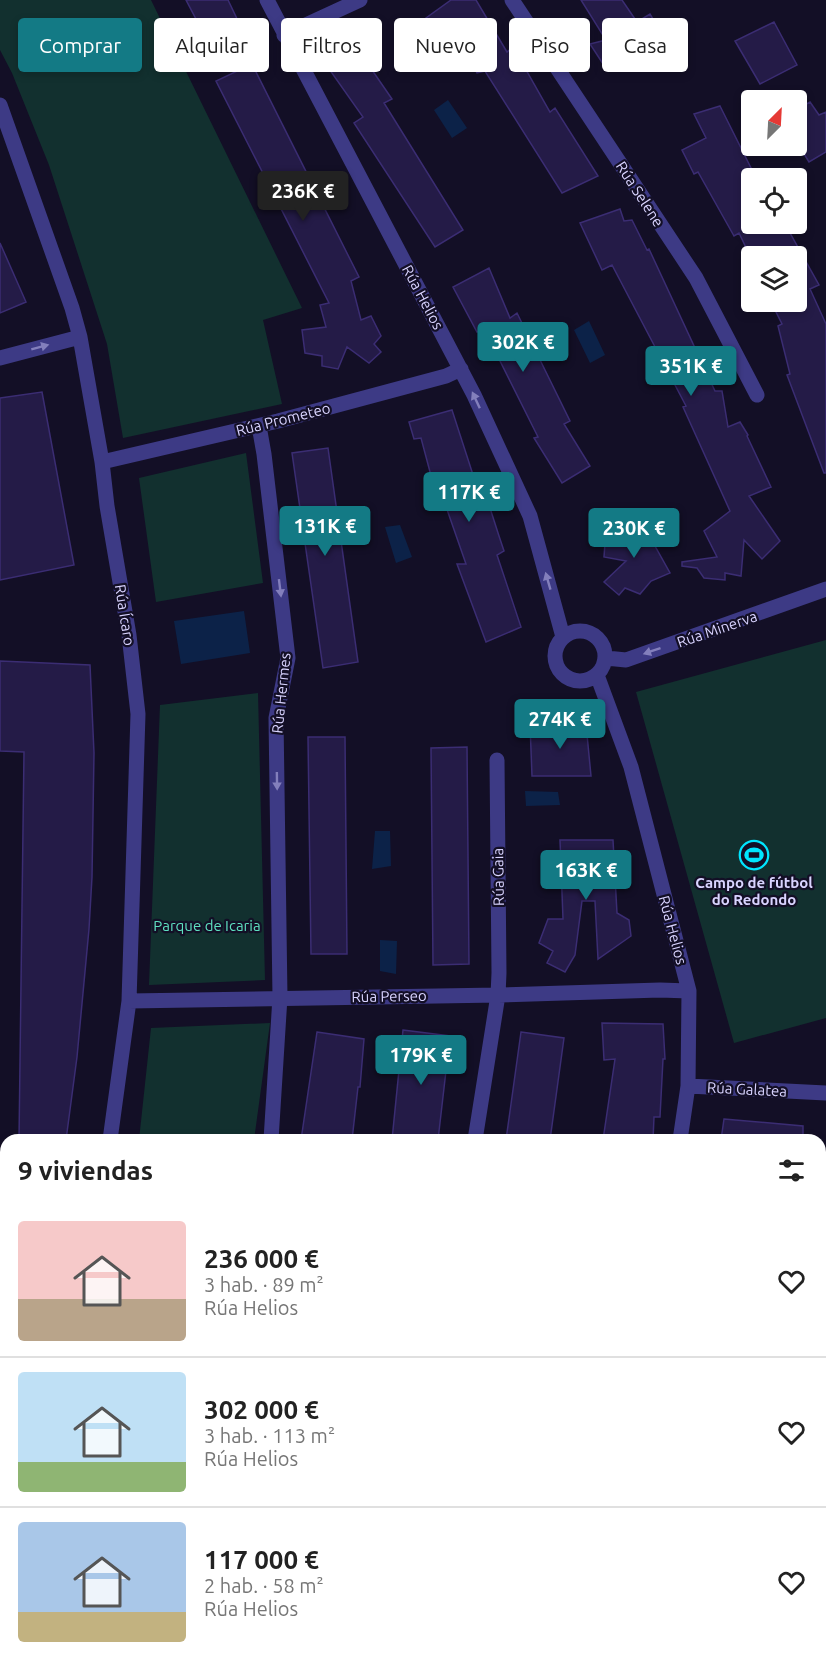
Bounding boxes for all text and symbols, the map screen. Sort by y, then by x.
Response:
chip: Comprar [18,18,142,72]
chip: Alquilar [154,18,269,72]
chip: Filtros [281,18,382,72]
chip: Nuevo [394,18,497,72]
chip: Piso [509,18,590,72]
chip: Casa [602,18,688,72]
north arrow [741,90,807,156]
map controls [741,90,807,312]
street label: Rúa Selene [613,158,667,230]
button: locate [741,168,807,234]
pin: 236K € [254,171,352,222]
text: 236K € [271,179,335,202]
button: layers [741,246,807,312]
street label: Rúa Helios [399,262,447,332]
pin: 302K € [474,322,572,373]
text: 302K € [491,330,555,353]
one-way arrow [31,342,49,352]
pin: 351K € [642,346,740,397]
text: 351K € [659,354,723,377]
one-way arrow [471,391,481,409]
street label: Rúa Prometeo [234,399,332,439]
pin: 117K € [420,472,518,523]
text: 117K € [437,480,501,503]
pin: 131K € [276,506,374,557]
pin: 230K € [585,508,683,559]
text: 131K € [293,514,357,537]
text: 230K € [602,516,666,539]
one-way arrow [542,572,552,590]
one-way arrow [275,578,284,597]
street label: Rúa Ícaro [112,583,138,647]
street label: Rúa Minerva [675,607,759,651]
one-way arrow [643,647,661,657]
street label: Rúa Hermes [268,652,294,734]
pin: 274K € [511,699,609,750]
text: 274K € [528,707,592,730]
one-way arrow [272,772,282,791]
sports icon: Campo de fútbol do Redondo [738,839,770,871]
street label: Rúa Gaia [489,848,507,906]
pin: 163K € [537,850,635,901]
text: 163K € [554,858,618,881]
place label: Campo de fútbol do Redondo [695,874,813,908]
street label: Rúa Helios [656,894,690,966]
park label: Parque de Icaria [153,917,261,934]
street label: Rúa Perseo [351,987,427,1005]
pin: 179K € [372,1035,470,1086]
text: 179K € [389,1043,453,1066]
street label: Rúa Galatea [706,1078,788,1100]
icon: filters [775,1154,808,1187]
text: 9 viviendas [18,1156,153,1185]
text: 236 000 € [204,1244,319,1273]
icon: home [66,1245,138,1317]
icon: heart [775,1265,808,1298]
text: 3 hab. · 89 m² [204,1273,324,1296]
text: Rúa Helios [204,1296,298,1319]
text: 302 000 € [204,1395,319,1424]
icon: home [66,1396,138,1468]
icon: heart [775,1416,808,1449]
text: 3 hab. · 113 m² [204,1424,335,1447]
text: Rúa Helios [204,1447,298,1470]
text: 117 000 € [204,1545,319,1574]
icon: home [66,1546,138,1618]
icon: heart [775,1566,808,1599]
text: 2 hab. · 58 m² [204,1574,324,1597]
text: Rúa Helios [204,1597,298,1620]

